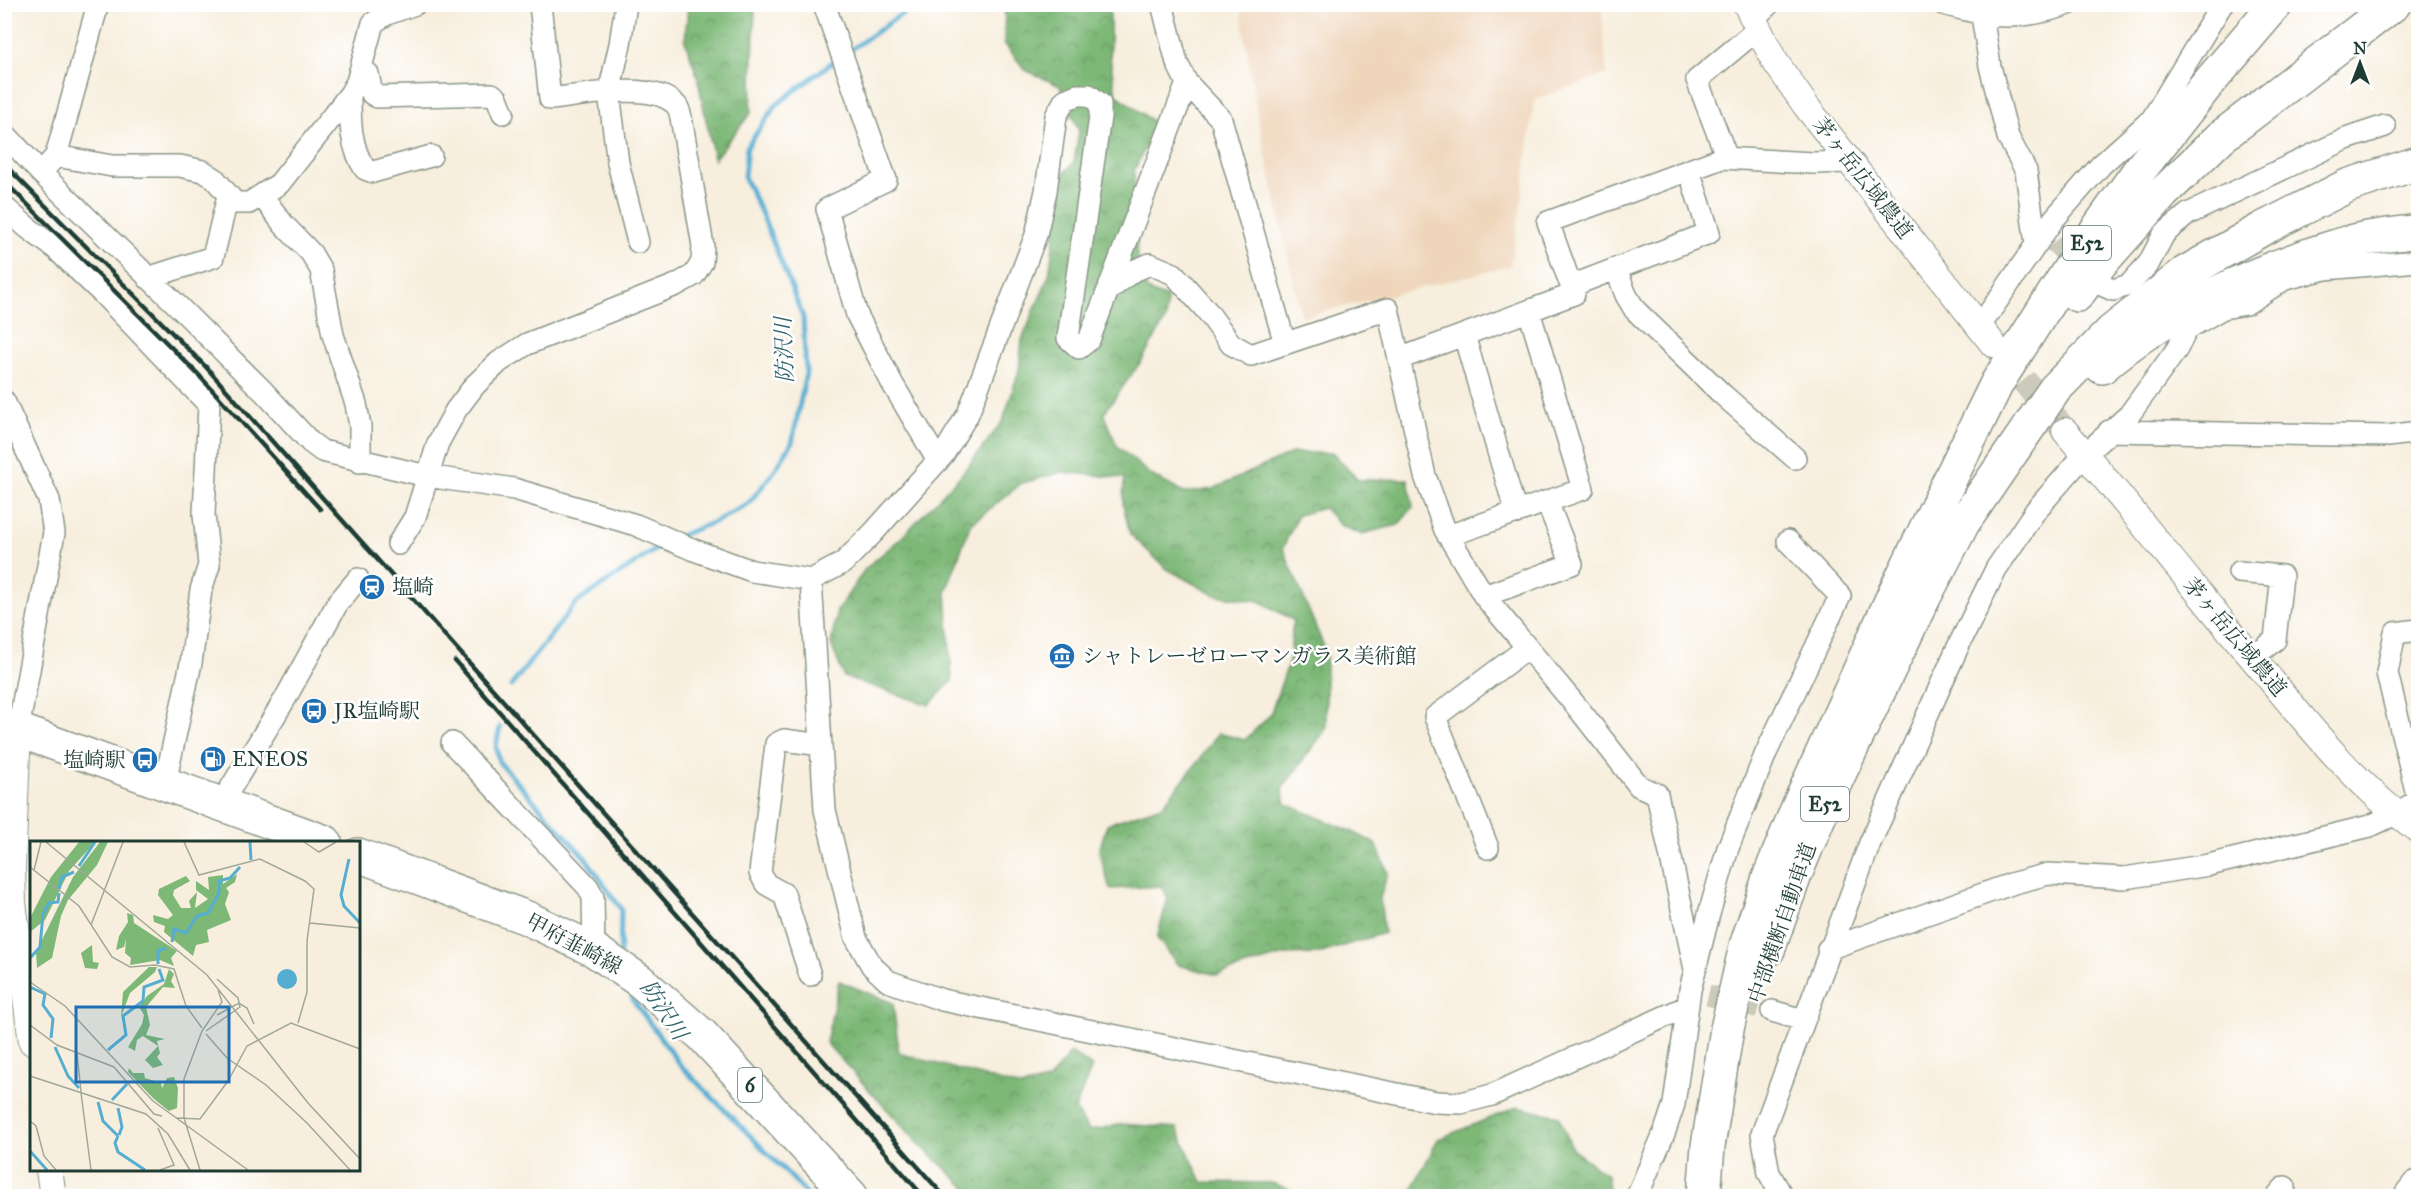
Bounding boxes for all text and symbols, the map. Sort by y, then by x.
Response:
north arrow [2330,33,2390,93]
text: N [2353,39,2367,58]
street label: 茅ヶ岳広域農道 [1808,112,1918,244]
road number: E52 [2063,226,2111,260]
water label: 防沢川 [769,315,799,383]
station icon: 塩崎 [357,572,387,602]
street label: 茅ヶ岳広域農道 [2178,572,2292,702]
place label: 塩崎 [392,574,434,600]
museum icon: シャトレーゼローマンガラス美術館 [1047,641,1077,671]
place label: シャトレーゼローマンガラス美術館 [1082,643,1417,669]
bus stop icon: JR塩崎駅 [299,696,329,726]
place label: JR塩崎駅 [332,698,420,724]
fuel station icon: ENEOS [198,744,228,774]
bus stop icon: 塩崎駅 [130,745,160,775]
place label: ENEOS [232,746,308,772]
place label: 塩崎駅 [63,747,126,773]
road number: E52 [1801,787,1849,821]
street label: 中部横断自動車道 [1742,839,1822,1007]
inset map [30,841,360,1171]
street label: 甲府韮崎線 [522,908,626,980]
water label: 防沢川 [635,975,694,1047]
road number: 6 [738,1068,762,1102]

